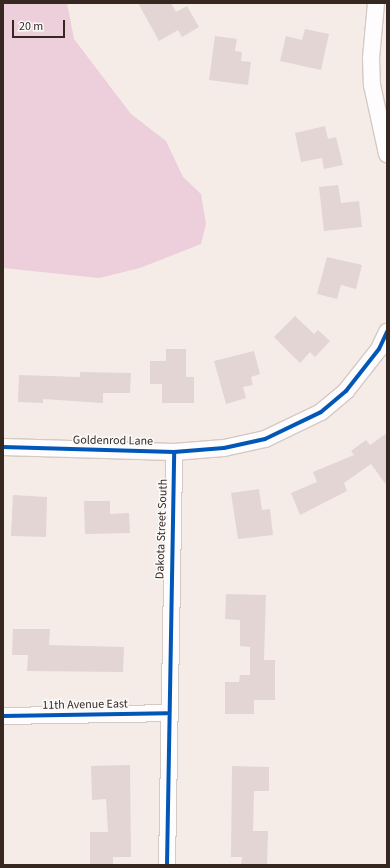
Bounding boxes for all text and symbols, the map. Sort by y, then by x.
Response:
scale bar [14,12,67,38]
text: 20 m [19,18,43,35]
street label: Goldenrod Lane [73,433,153,449]
street label: Dakota Street South [153,479,171,579]
street label: 11th Avenue East [42,697,128,713]

